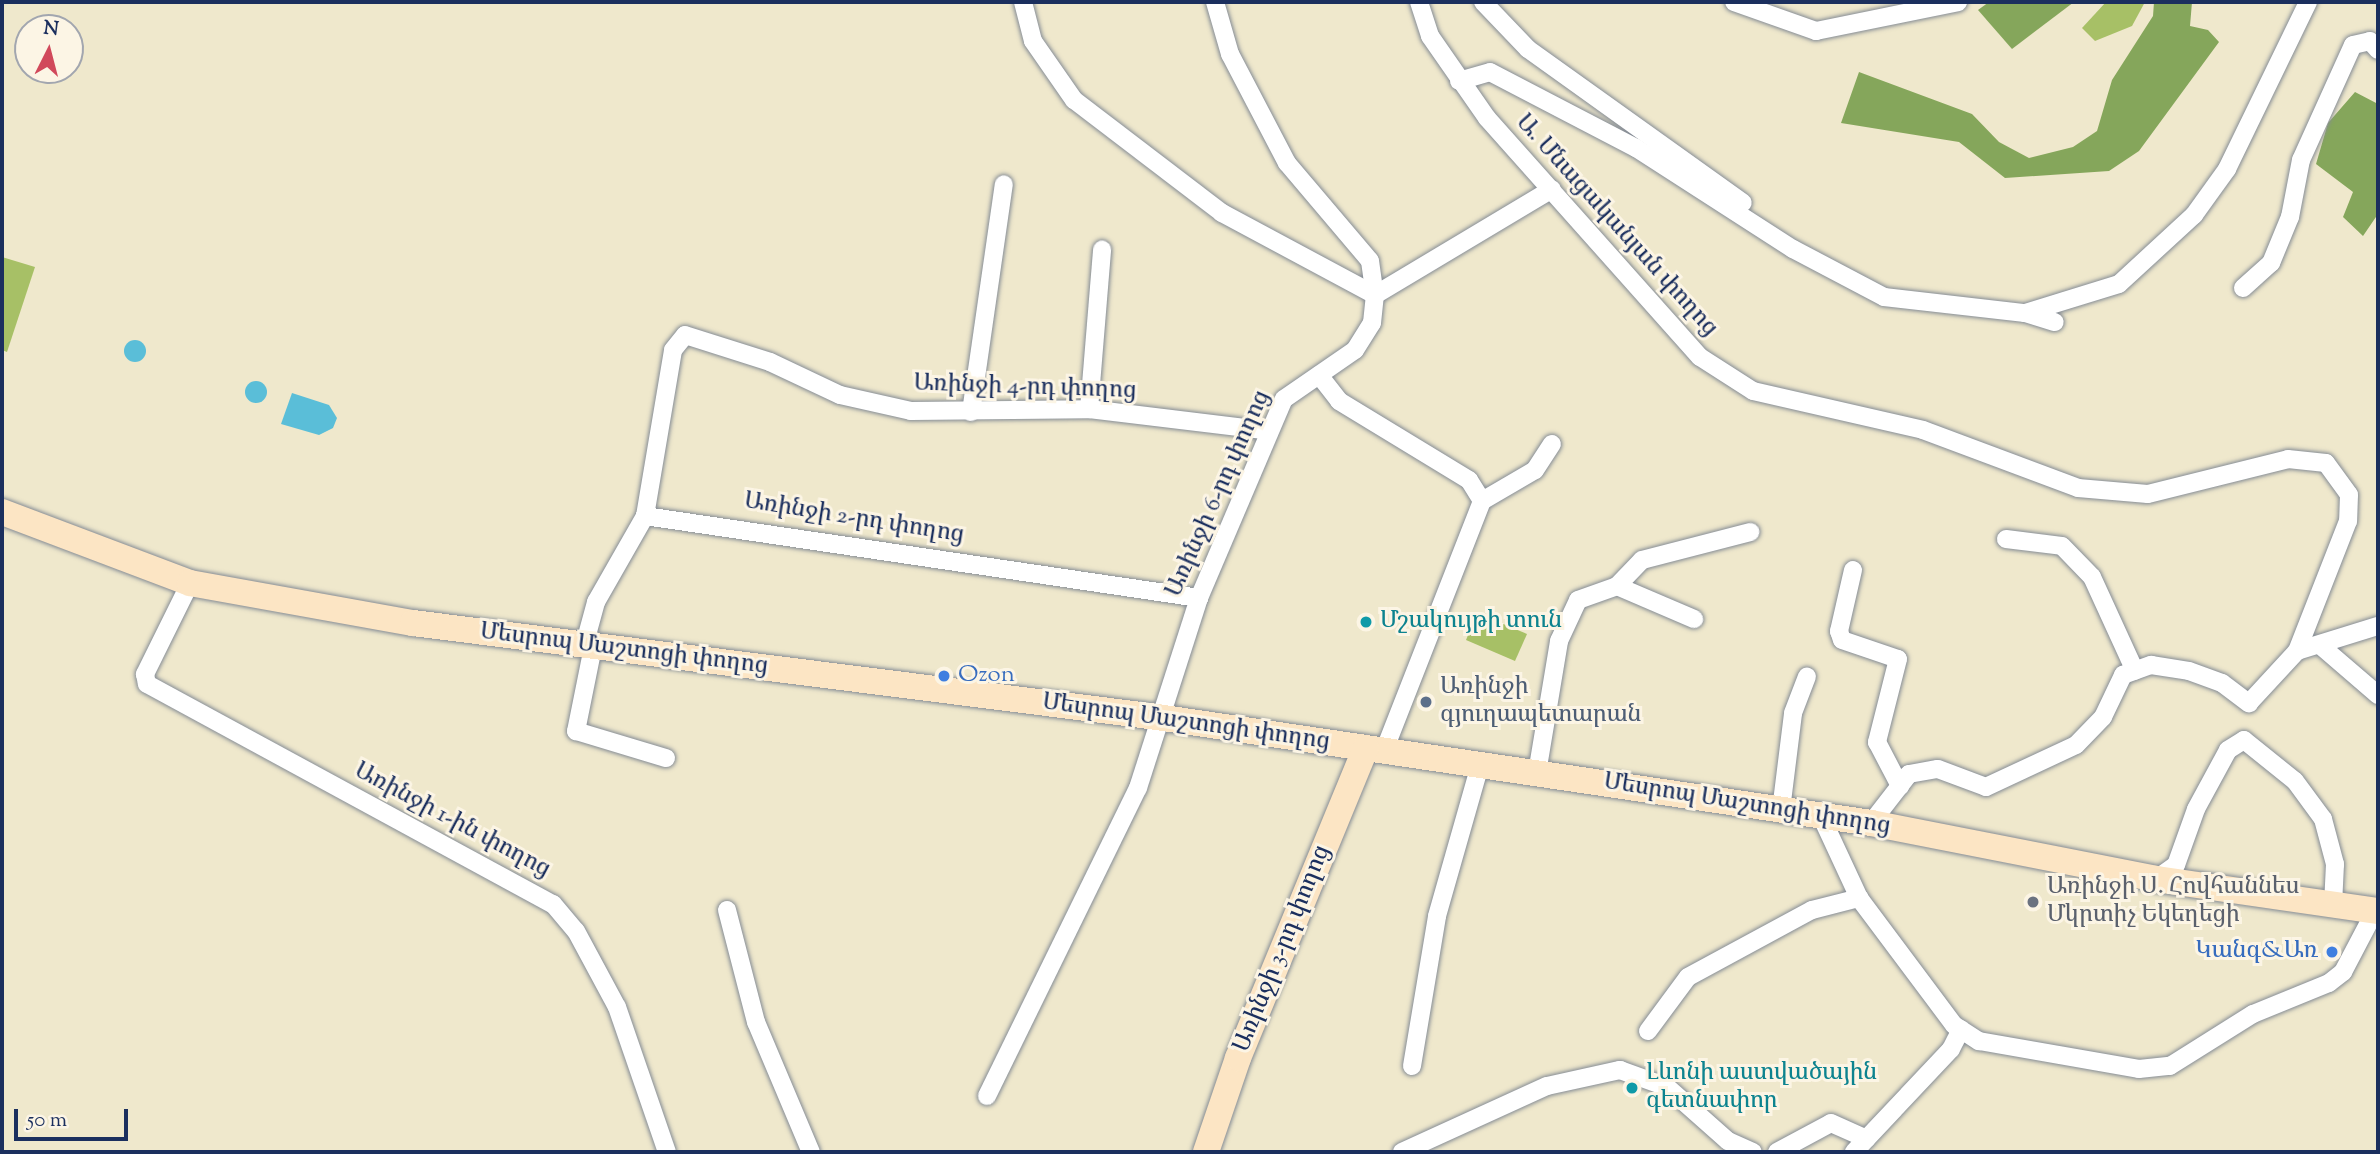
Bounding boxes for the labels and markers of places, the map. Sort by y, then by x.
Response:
place label: Մշակույթի տուն [1380,608,1562,636]
marker: Մշակույթի տուն [1358,614,1374,630]
place label: Ozon [958,662,1015,690]
marker: Ozon [936,668,952,684]
place label: Առինջի գյուղապետարան [1440,674,1641,730]
marker: Առինջի գյուղապետարան [1418,694,1434,710]
place label: Առինջի Ս. Հովհաննես Մկրտիչ Եկեղեցի [2047,874,2299,930]
marker: Առինջի Ս. Հովհաննես Մկրտիչ Եկեղեցի [2025,894,2041,910]
place label: Կանգ&Առ [2195,938,2318,966]
marker: Կանգ&Առ [2324,944,2340,960]
place label: Լևոնի աստվածային գետնափոր [1646,1060,1877,1116]
marker: Լևոնի աստվածային գետնափոր [1624,1080,1640,1096]

